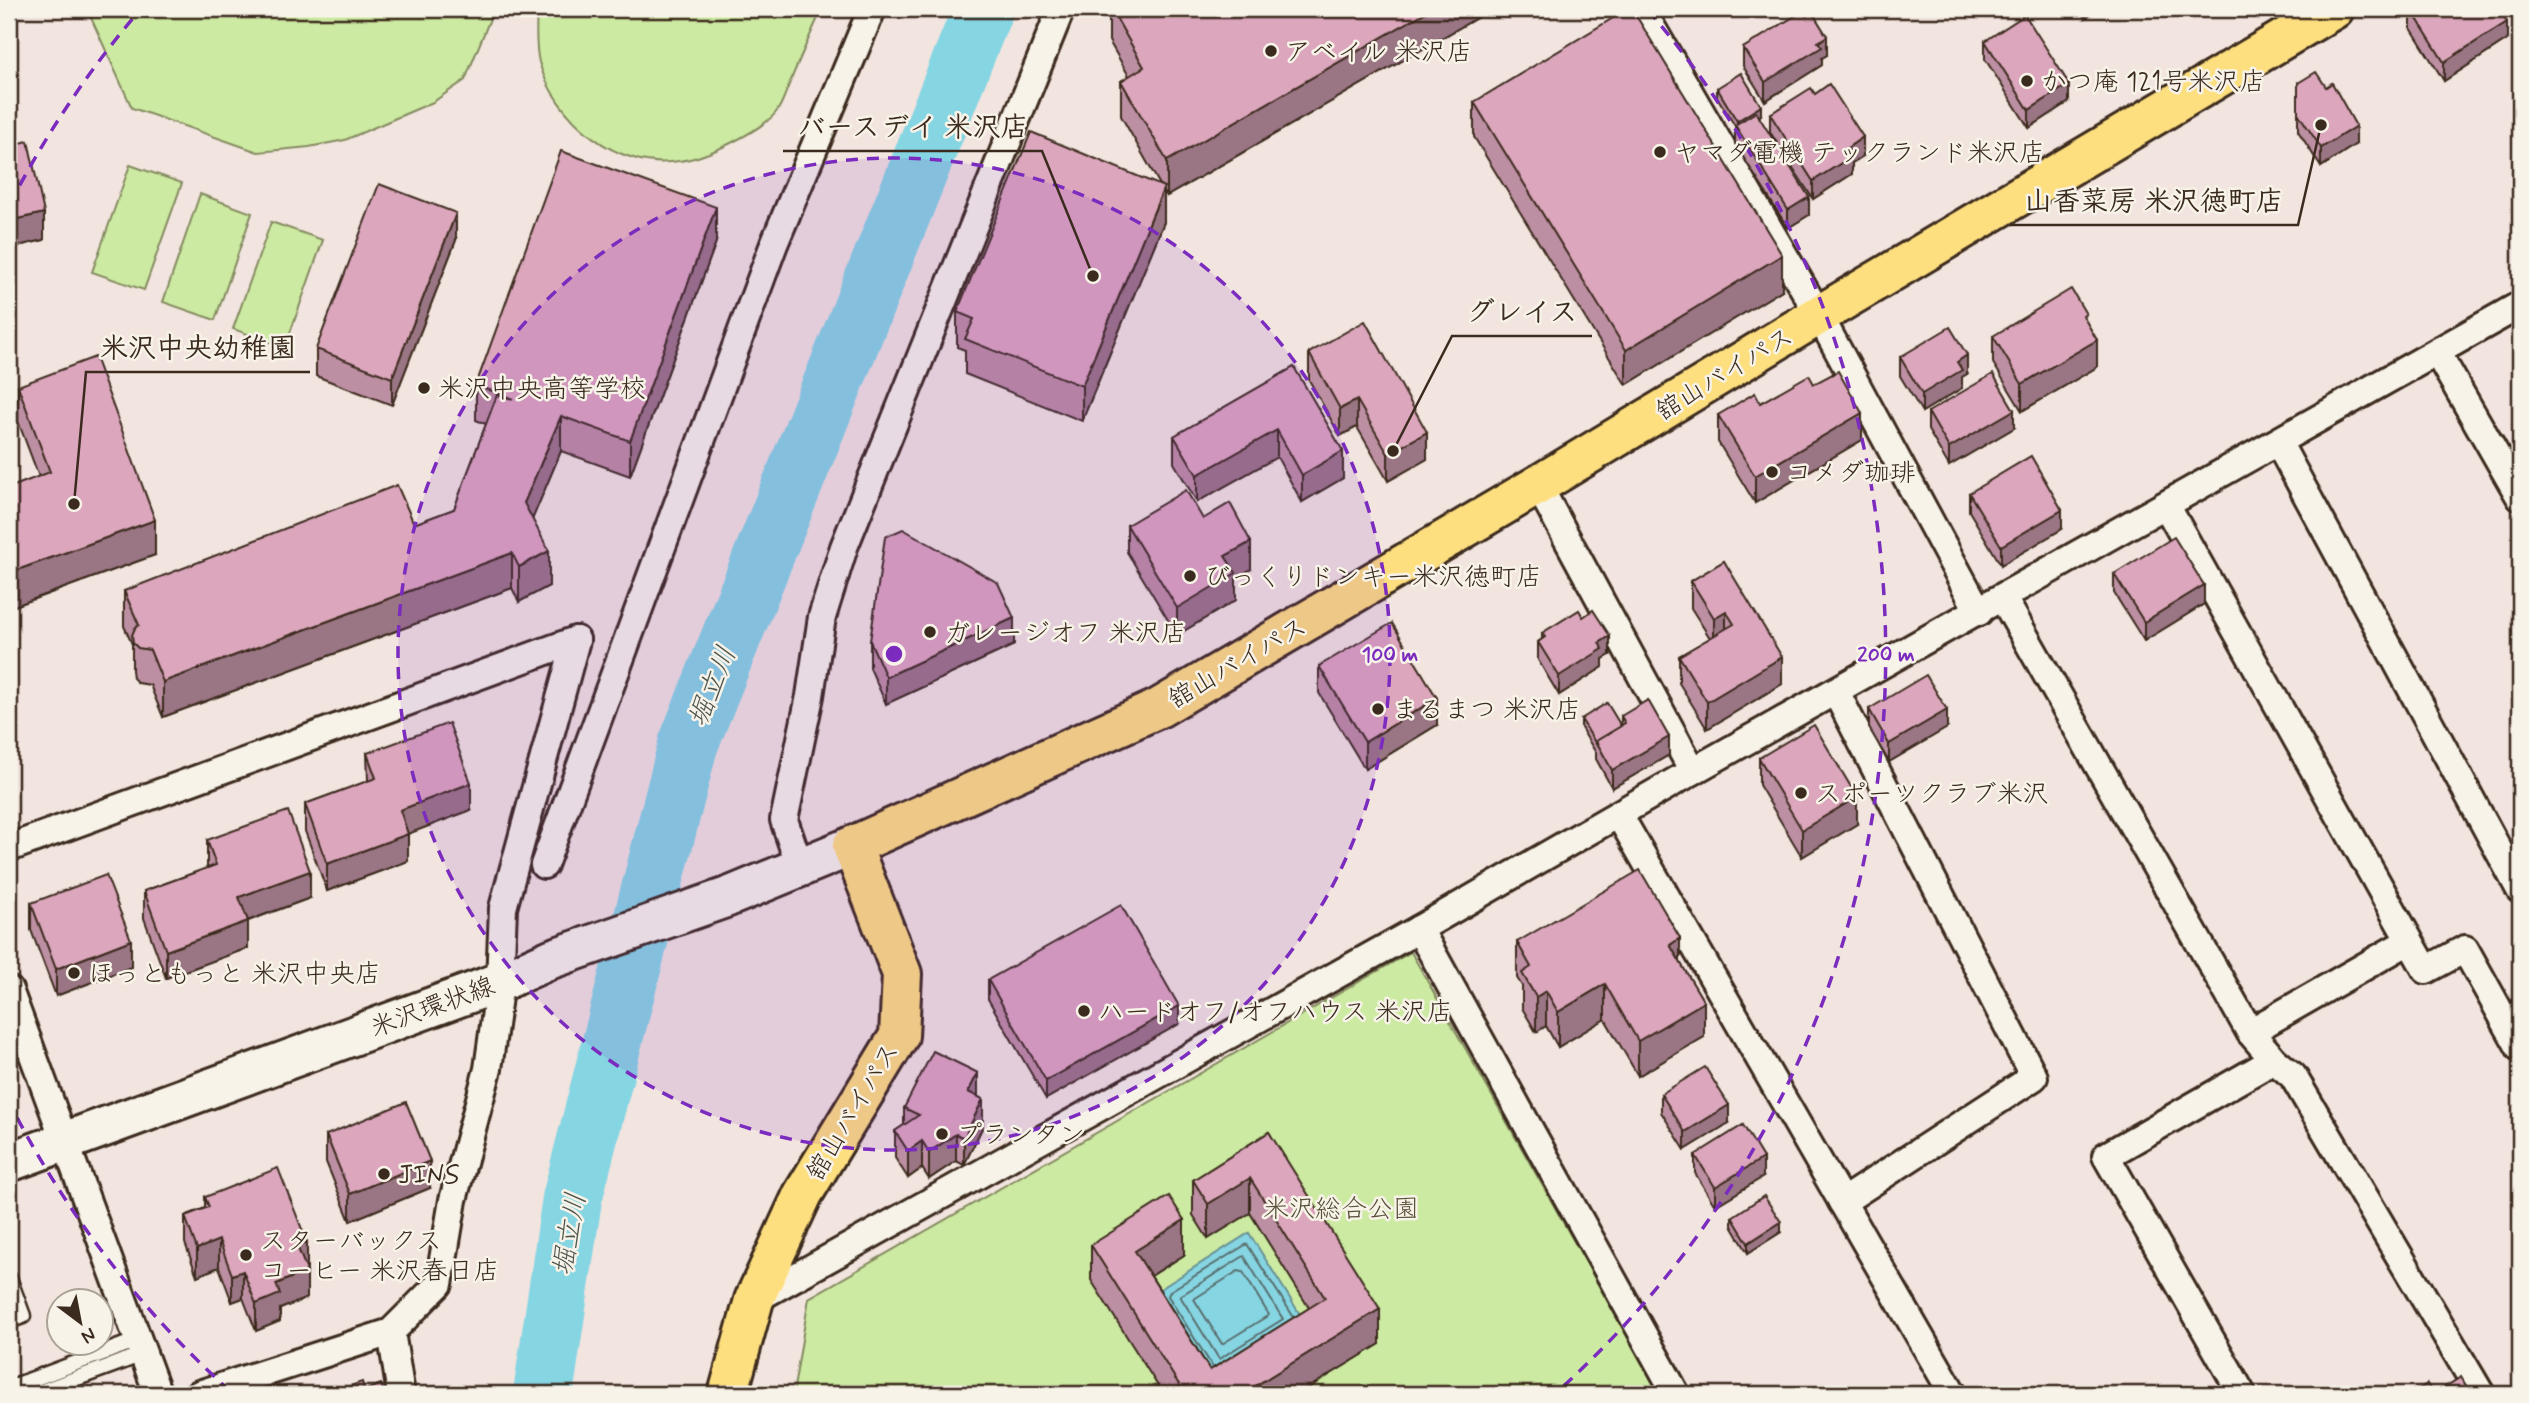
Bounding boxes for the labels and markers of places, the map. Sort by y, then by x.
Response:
place label: アベイル 米沢店 [1285,36,1472,70]
marker: アベイル 米沢店 [1263,43,1279,59]
place label: かつ庵 121号米沢店 [2041,66,2265,100]
marker: かつ庵 121号米沢店 [2019,73,2035,89]
callout: バースデイ 米沢店 [783,102,1042,151]
place label: ヤマダ電機 テックランド米沢店 [1674,137,2045,171]
marker: ヤマダ電機 テックランド米沢店 [1652,144,1668,160]
callout: 山香菜房 米沢徳町店 [2010,176,2298,225]
callout: グレイス [1452,287,1592,336]
callout: 米沢中央幼稚園 [86,323,310,372]
place label: 米沢中央高等学校 [438,373,646,407]
marker: 米沢中央高等学校 [416,380,432,396]
place label: コメダ珈琲 [1786,457,1916,491]
marker: コメダ珈琲 [1764,464,1780,480]
place label: びっくりドンキー米沢徳町店 [1204,561,1542,595]
marker: びっくりドンキー米沢徳町店 [1182,568,1198,584]
place label: ガレージオフ 米沢店 [944,617,1187,651]
marker: ガレージオフ 米沢店 [922,624,938,640]
centre of rings [882,642,906,666]
place label: まるまつ 米沢店 [1392,694,1581,728]
marker: まるまつ 米沢店 [1370,701,1386,717]
place label: スポーツクラブ米沢 [1815,778,2048,812]
marker: スポーツクラブ米沢 [1793,785,1809,801]
place label: ほっともっと 米沢中央店 [88,958,381,992]
marker: ほっともっと 米沢中央店 [66,965,82,981]
place label: ハードオフ/オフハウス 米沢店 [1098,996,1453,1030]
marker: ハードオフ/オフハウス 米沢店 [1076,1003,1092,1019]
place label: プランタン [956,1119,1085,1153]
marker: プランタン [934,1126,950,1142]
place label: JINS [398,1159,460,1193]
marker: JINS [376,1166,392,1182]
place label: スターバックス コーヒー 米沢春日店 [260,1225,499,1289]
marker: スターバックス コーヒー 米沢春日店 [238,1247,254,1263]

